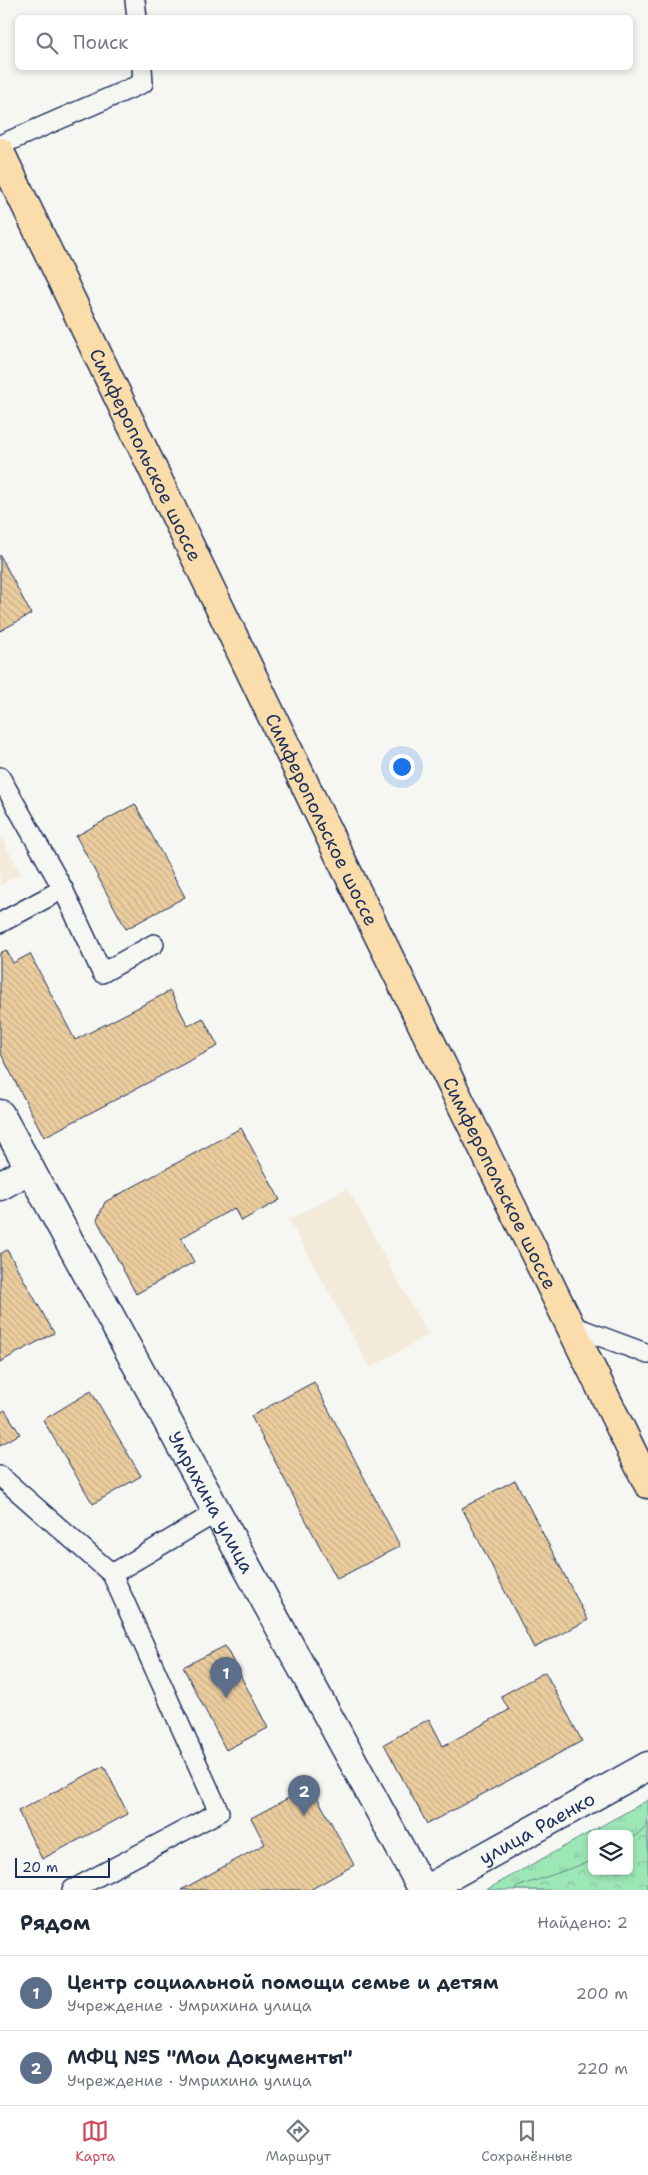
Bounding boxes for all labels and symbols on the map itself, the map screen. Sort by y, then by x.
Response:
street label: Симферопольское шоссе [83,344,207,566]
street label: Симферопольское шоссе [259,709,384,930]
your location [389,754,415,780]
street label: Симферопольское шоссе [437,1073,562,1294]
street label: Умрихина улица [162,1427,260,1578]
pin: 1 [210,1657,242,1698]
pin: 2 [288,1775,320,1816]
street label: улица Раенко [475,1786,599,1870]
scale bar [15,1855,110,1878]

